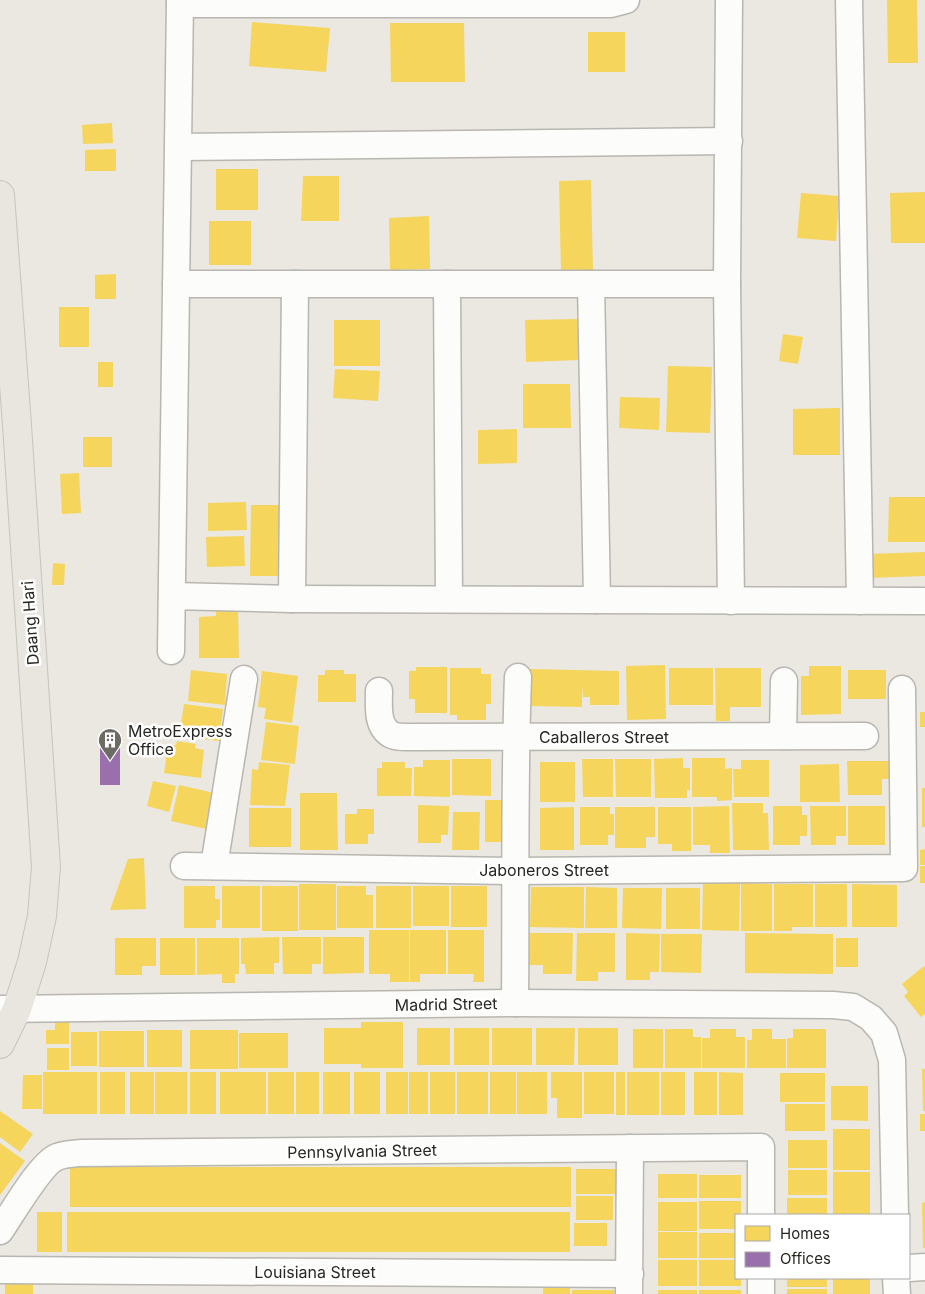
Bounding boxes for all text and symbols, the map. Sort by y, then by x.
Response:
street label: Daang Hari [17,580,43,666]
place label: MetroExpress Office [128,721,233,759]
building icon: MetroExpress Office [97,727,123,761]
street label: Caballeros Street [539,727,669,747]
street label: Jaboneros Street [479,860,609,880]
street label: Madrid Street [394,993,498,1015]
street label: Pennsylvania Street [287,1140,437,1162]
legend [735,1214,910,1279]
text: Homes [780,1224,830,1243]
text: Offices [780,1249,831,1268]
street label: Louisiana Street [254,1262,376,1282]

